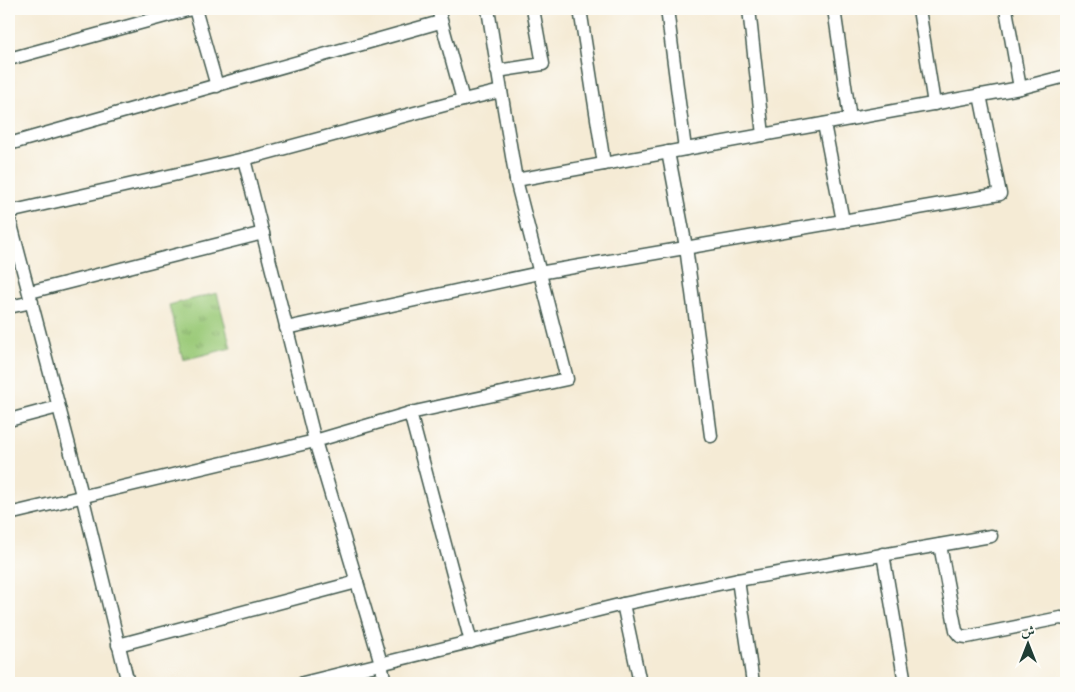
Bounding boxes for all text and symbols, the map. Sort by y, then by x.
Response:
north arrow [1002,620,1052,670]
text: ش [1021,623,1035,642]

